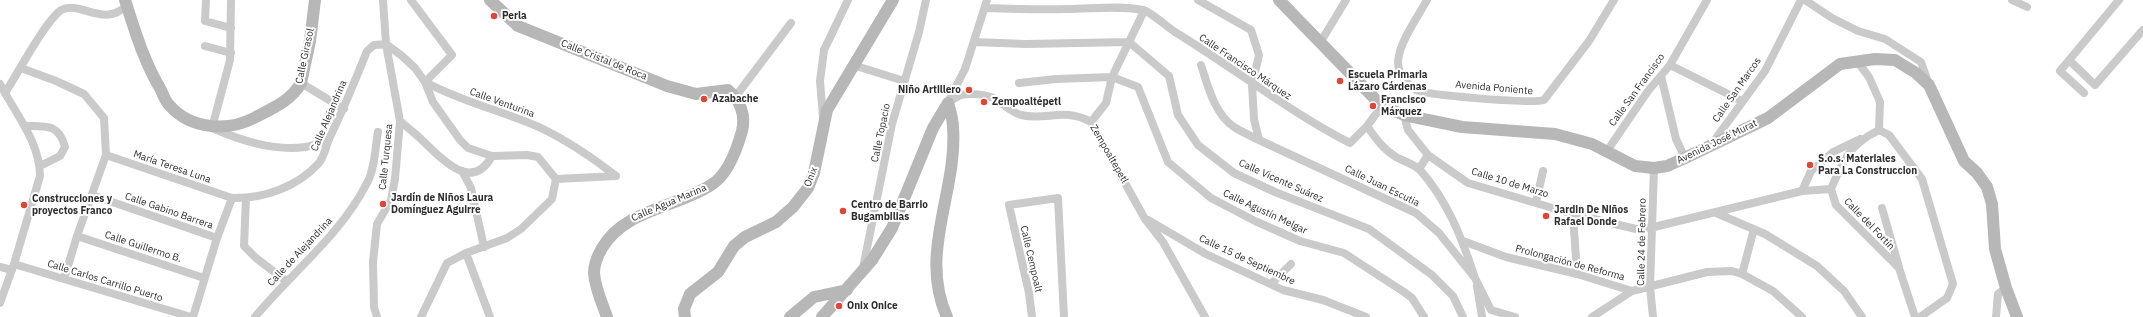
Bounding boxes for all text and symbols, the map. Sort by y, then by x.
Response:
place label: Perla [502,10,527,22]
marker: Perla [489,11,499,21]
street label: Calle Girasol [293,27,317,85]
street label: Calle Francisco Márquez [1197,32,1293,102]
street label: Calle Cristal de Roca [559,37,649,83]
street label: Calle San Francisco [1607,51,1667,129]
street label: Calle San Marcos [1710,55,1764,125]
place label: Escuela Primaria Lázaro Cárdenas [1348,69,1428,92]
marker: Escuela Primaria Lázaro Cárdenas [1335,76,1345,86]
street label: Calle Alejandrina [309,79,349,153]
street label: Avenida Poniente [1455,79,1533,97]
place label: Niño Artillero [898,84,961,96]
marker: Niño Artillero [964,85,974,95]
street label: Calle Venturina [468,86,536,120]
place label: Azabache [712,93,758,105]
marker: Azabache [699,94,709,104]
place label: Francisco Márquez [1381,94,1426,118]
place label: Zempoaltépetl [992,96,1061,108]
marker: Zempoaltépetl [979,97,989,107]
marker: Francisco Márquez [1368,101,1378,111]
street label: Calle Topacio [869,103,893,163]
street label: Avenida José Murat [1675,117,1759,167]
street label: Zempoaltepetl [1087,122,1131,186]
street label: Calle Turquesa [377,123,395,191]
street label: María Teresa Luna [132,148,212,186]
place label: S.o.s. Materiales Para La Construccion [1818,153,1917,176]
street label: Calle Vicente Suárez [1237,157,1325,205]
marker: S.o.s. Materiales Para La Construccion [1805,160,1815,170]
street label: Calle Juan Escutia [1343,163,1421,209]
street label: Onix [802,165,820,189]
street label: Calle 10 de Marzo [1470,166,1550,200]
street label: Calle Agua Marina [630,182,708,224]
street label: Calle Agustín Melgar [1221,187,1309,237]
street label: Calle Gabino Barrera [123,190,215,232]
place label: Jardín de Niños Laura Domínguez Aguirre [391,192,493,216]
place label: Construcciones y proyectos Franco [32,193,112,216]
street label: Calle del Fortín [1841,196,1897,252]
street label: Calle 24 de Febrero [1635,198,1649,286]
marker: Jardín de Niños Laura Domínguez Aguirre [378,199,388,209]
place label: Centro de Barrio Bugambilias [851,199,928,222]
marker: Construcciones y proyectos Franco [19,200,29,210]
place label: Jardin De Niños Rafael Donde [1554,204,1628,228]
marker: Centro de Barrio Bugambilias [838,206,848,216]
marker: Jardin De Niños Rafael Donde [1541,211,1551,221]
street label: Calle de Alejandrina [265,215,335,289]
street label: Calle Cempoalt [1017,224,1045,294]
street label: Calle Guillermo B. [103,229,183,265]
street label: Calle 15 de Septiembre [1197,232,1297,288]
street label: Prolongación de Reforma [1514,243,1626,283]
street label: Calle Carlos Carrillo Puerto [46,258,164,304]
place label: Onix Onice [847,300,898,312]
marker: Onix Onice [834,301,844,311]

